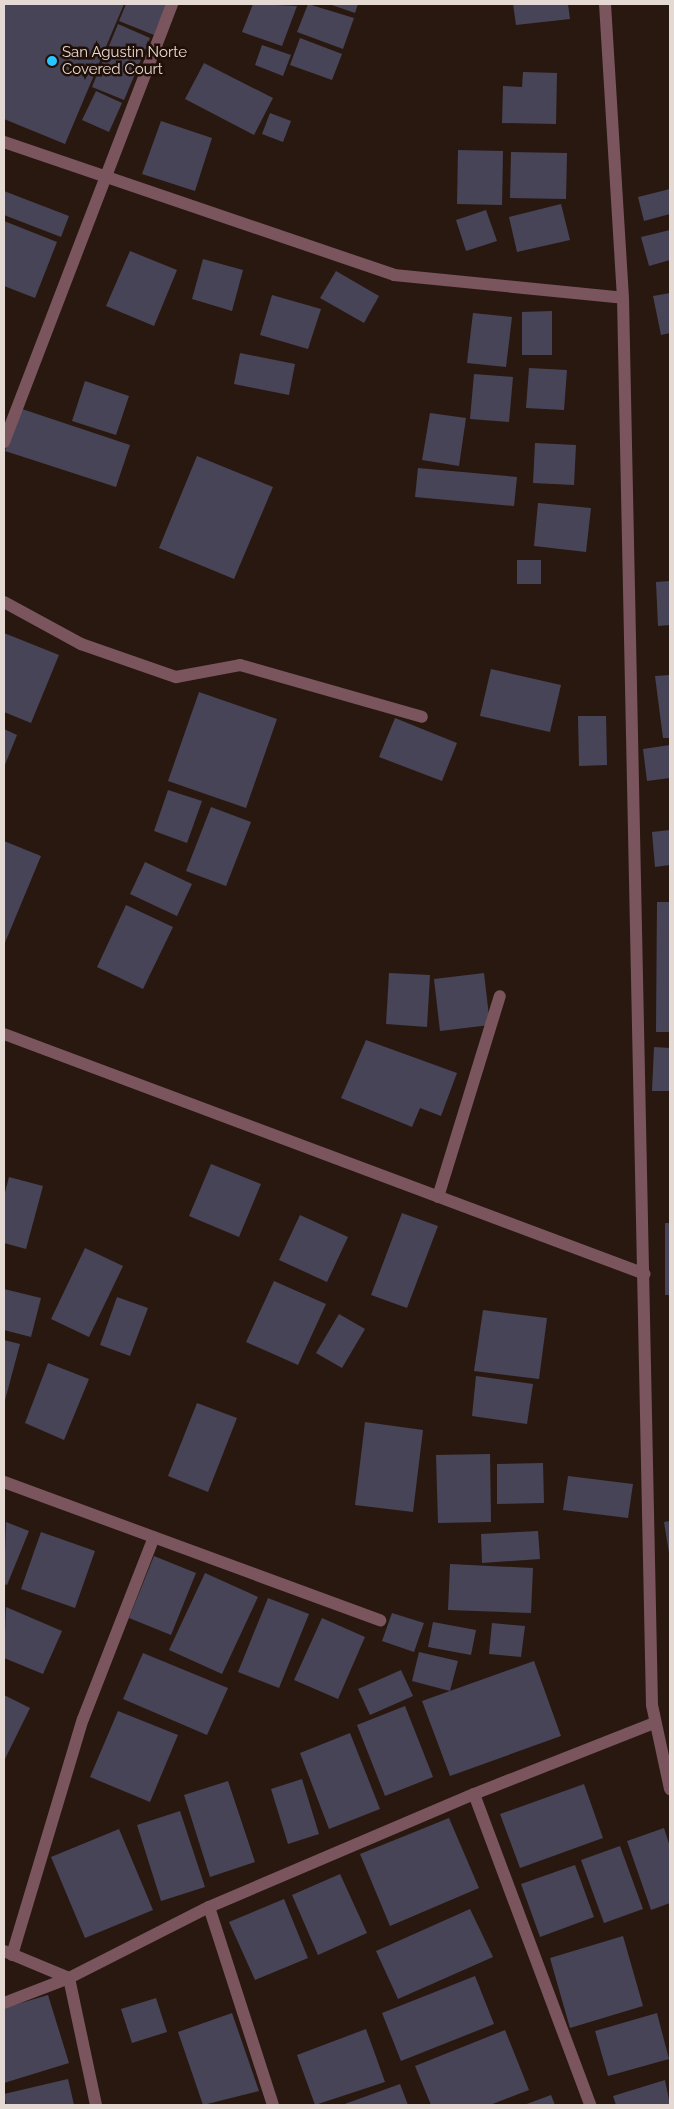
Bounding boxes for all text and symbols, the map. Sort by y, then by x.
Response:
place label: San Agustin Norte Covered Court [62,43,187,78]
marker: San Agustin Norte Covered Court [46,55,58,67]

